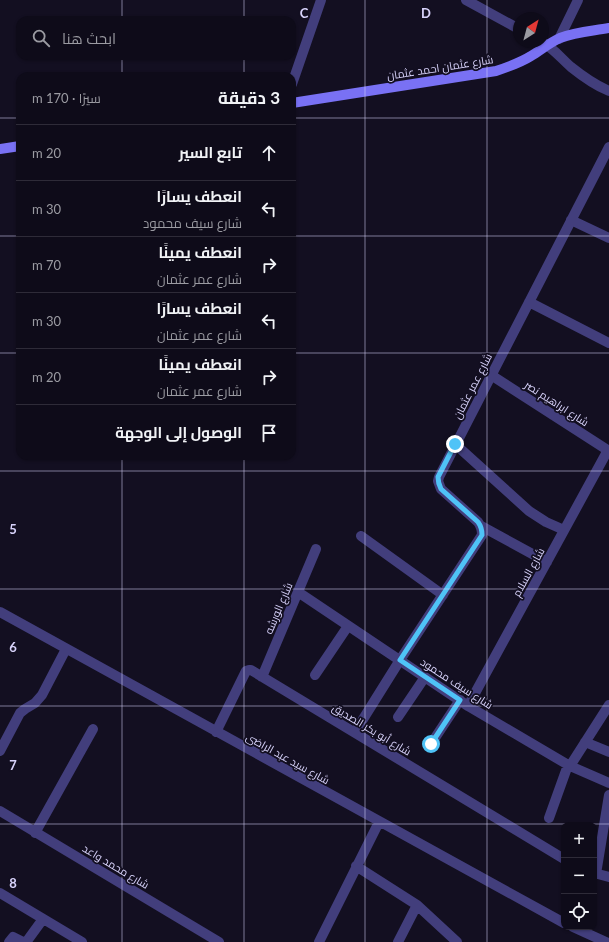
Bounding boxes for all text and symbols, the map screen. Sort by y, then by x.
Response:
text: C [300,5,309,21]
text: D [421,5,431,21]
north arrow [513,12,549,48]
search box [16,16,296,60]
icon: search [30,27,52,49]
text: ابحث هنا [62,29,116,47]
street label: شارع عثمان احمد عثمان [386,52,494,84]
text: 3 دقيقة [218,87,280,108]
text: سيرًا · 170 m [32,90,101,106]
icon: ahead [258,142,280,164]
text: تابع السير [179,143,242,161]
text: 20 m [32,145,61,161]
text: انعطف يسارًا [157,187,242,205]
icon: left [258,198,280,220]
text: 30 m [32,201,61,217]
text: شارع سيف محمود [143,215,242,231]
text: انعطف يمينًا [158,243,242,261]
icon: right [258,254,280,276]
text: 70 m [32,257,61,273]
text: شارع عمر عثمان [157,271,242,287]
text: انعطف يسارًا [157,299,242,317]
icon: left [258,310,280,332]
text: 30 m [32,313,61,329]
text: شارع عمر عثمان [157,327,242,343]
street label: شارع عمر عثمان [450,351,496,422]
text: انعطف يمينًا [158,355,242,373]
icon: right [258,366,280,388]
text: 20 m [32,369,61,385]
street label: شارع ابراهيم نصر [521,377,591,430]
text: شارع عمر عثمان [157,383,242,399]
icon: arrive [258,422,280,444]
text: الوصول إلى الوجهة [115,423,242,441]
route end [446,435,464,453]
text: 5 [9,521,17,537]
street label: شارع السلام [509,545,548,600]
street label: شارع الورشه [261,580,297,637]
text: 6 [9,639,17,655]
street label: شارع سيف محمود [417,655,496,713]
street label: شارع أبو بكر الصديق [329,700,414,759]
street label: شارع سيد عبد الراضى [243,730,332,788]
route start [422,735,440,753]
text: 7 [9,757,17,773]
map controls [561,822,597,930]
button: + [561,822,597,858]
street label: شارع محمد واعد [79,841,152,893]
button: − [561,858,597,894]
text: 8 [9,875,17,891]
button: locate [561,894,597,930]

